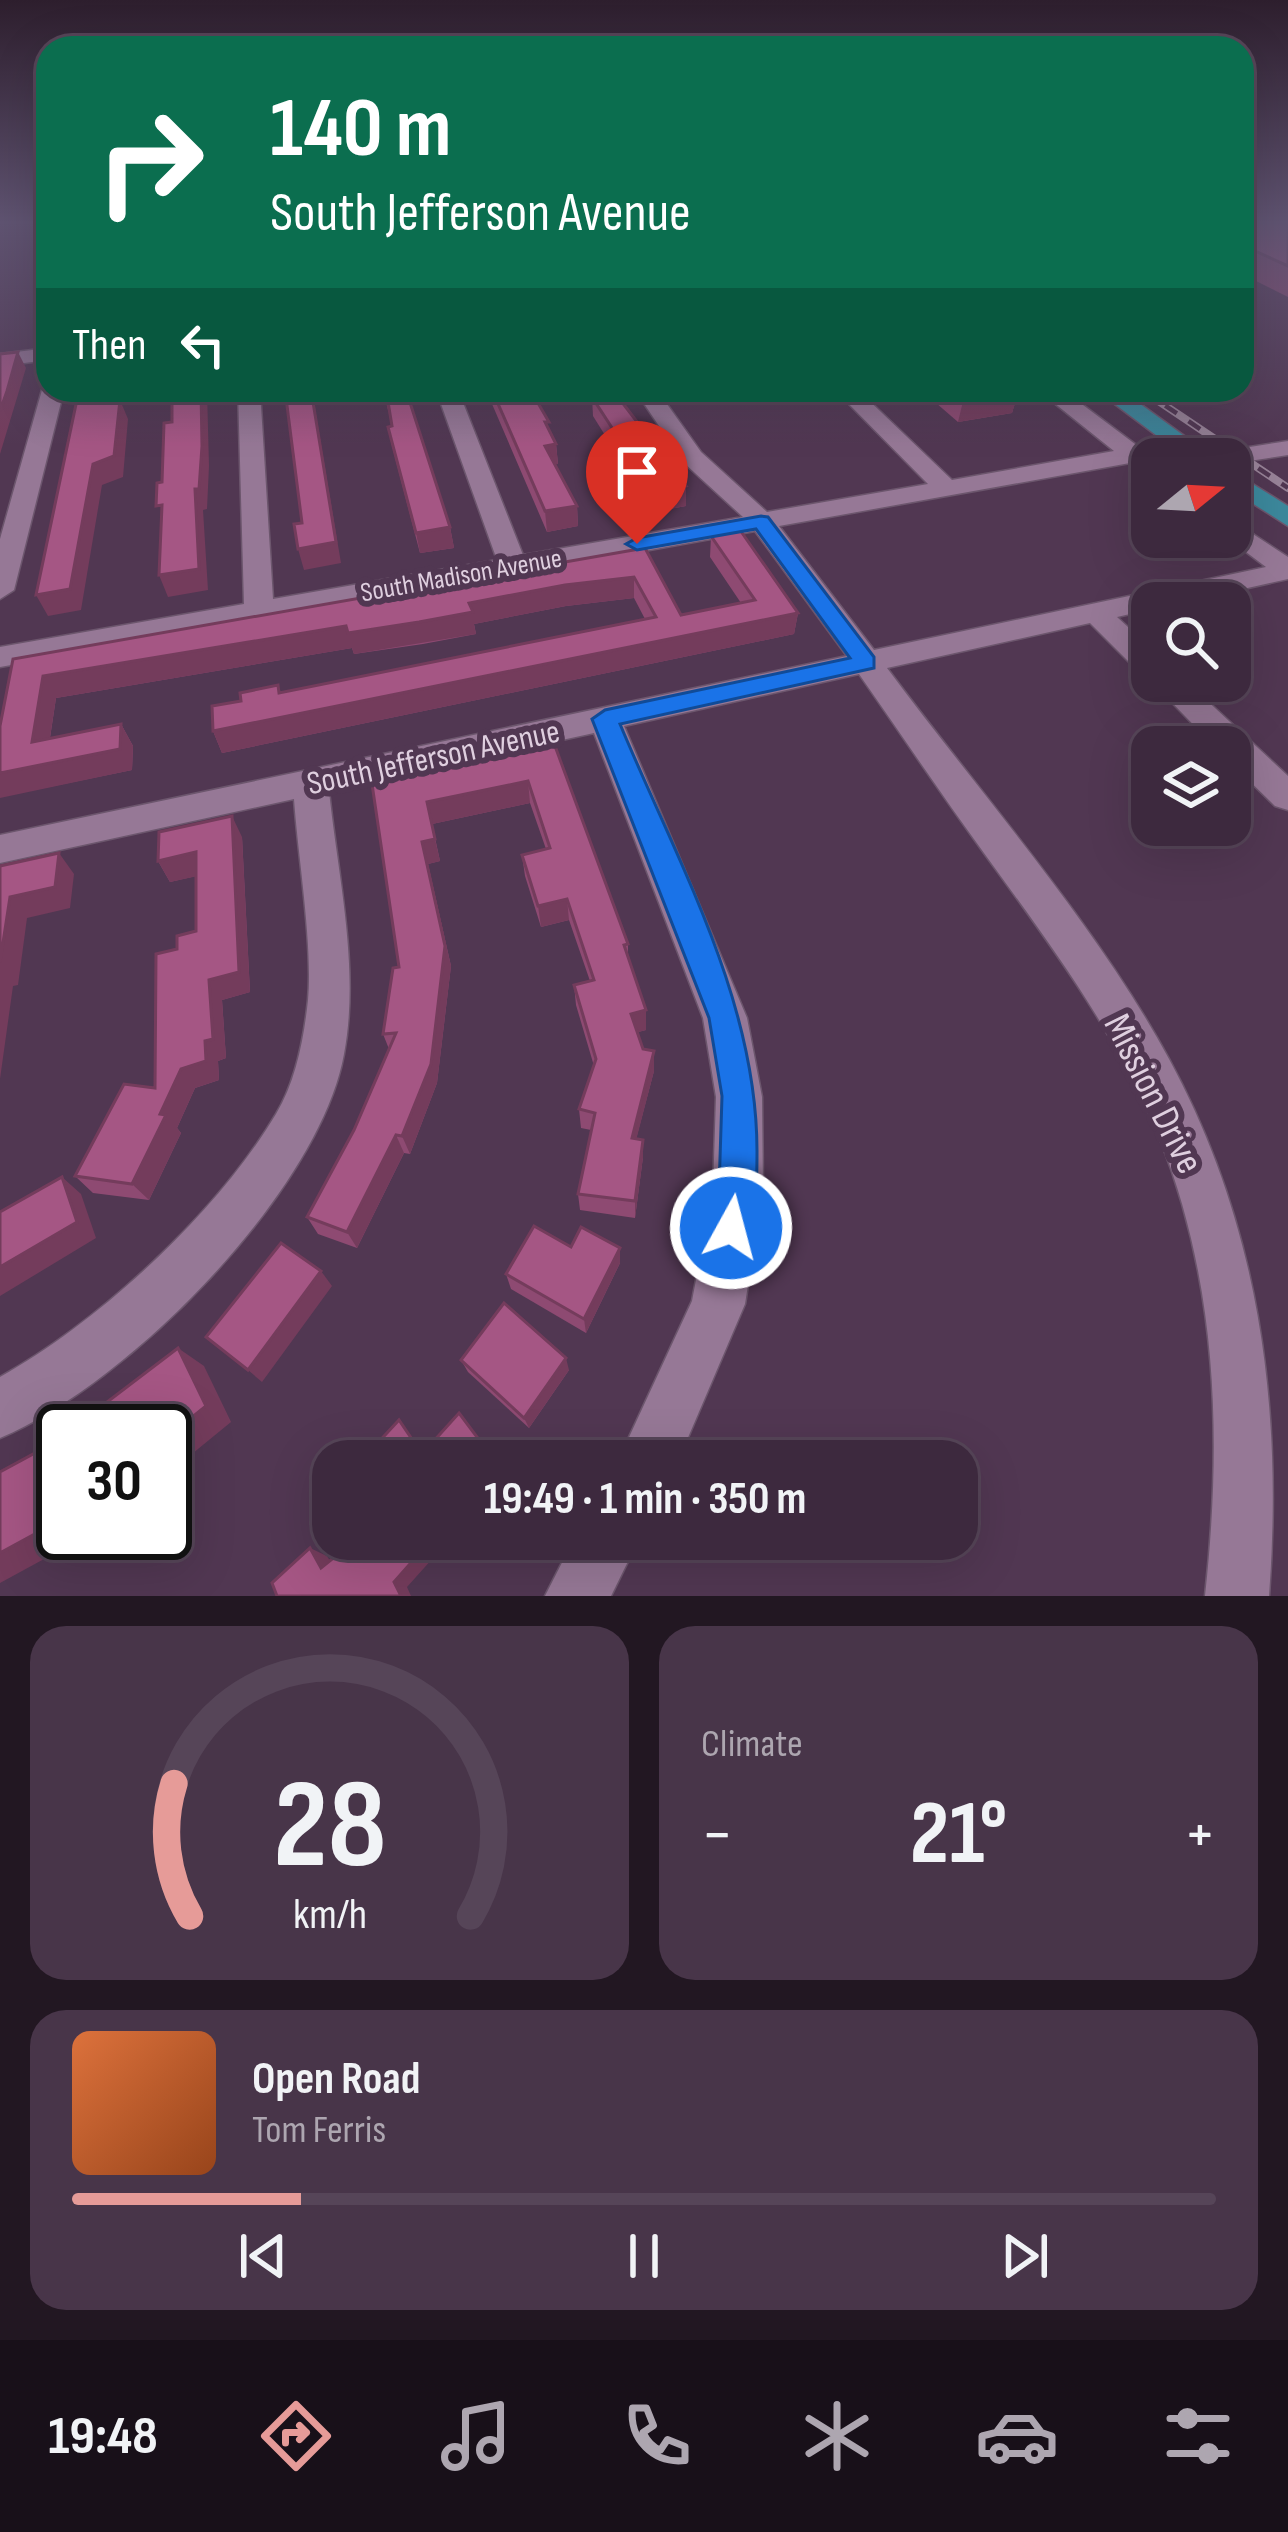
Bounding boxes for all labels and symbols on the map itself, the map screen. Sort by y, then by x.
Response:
pin [586,421,688,544]
north arrow [1131,438,1251,558]
street label: South Madison Avenue [358,543,564,609]
street label: South Jefferson Avenue [303,712,563,804]
street label: Mission Drive [1093,1007,1213,1182]
position arrow [668,1165,794,1291]
speed limit sign: 30 [36,1404,192,1560]

